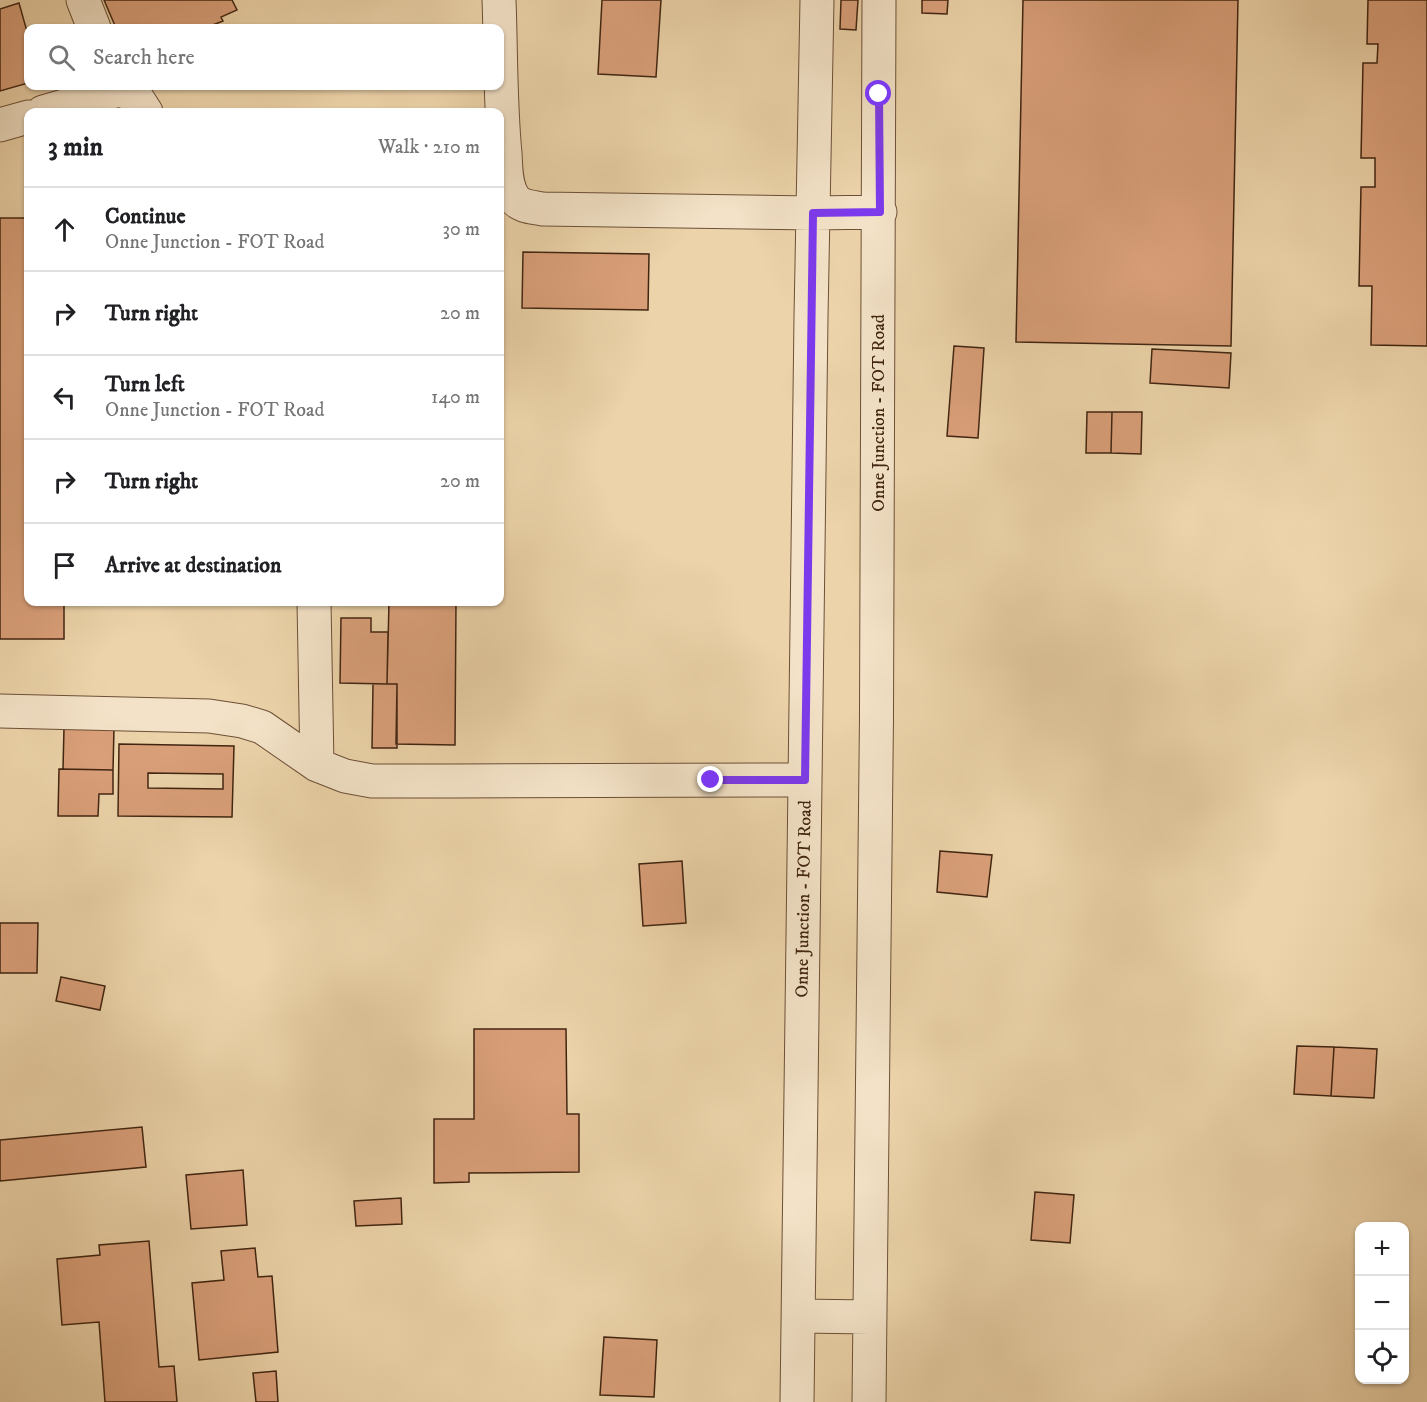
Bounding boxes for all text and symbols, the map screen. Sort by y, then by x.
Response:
search box [24,24,504,90]
icon: search [45,41,78,74]
text: Search here [93,44,195,71]
route start [865,80,891,106]
text: 3 min [48,131,103,164]
text: Walk · 210 m [378,135,480,160]
text: Continue [105,203,186,230]
icon: ahead [48,213,81,246]
text: 30 m [442,217,480,242]
text: Onne Junction - FOT Road [105,230,325,255]
icon: right [48,297,81,330]
text: Turn right [105,300,198,327]
text: 20 m [440,301,480,326]
street label: Onne Junction - FOT Road [868,314,890,512]
text: Turn left [105,371,185,398]
icon: left [48,381,81,414]
text: 140 m [431,385,480,410]
text: Onne Junction - FOT Road [105,398,325,423]
icon: right [48,465,81,498]
text: Turn right [105,468,198,495]
text: 20 m [440,469,480,494]
icon: arrive [48,549,81,582]
text: Arrive at destination [105,552,282,579]
route end [697,766,723,792]
street label: Onne Junction - FOT Road [791,800,817,998]
map controls [1355,1222,1409,1384]
button: + [1355,1222,1409,1276]
button: − [1355,1276,1409,1330]
button: locate [1355,1330,1409,1384]

